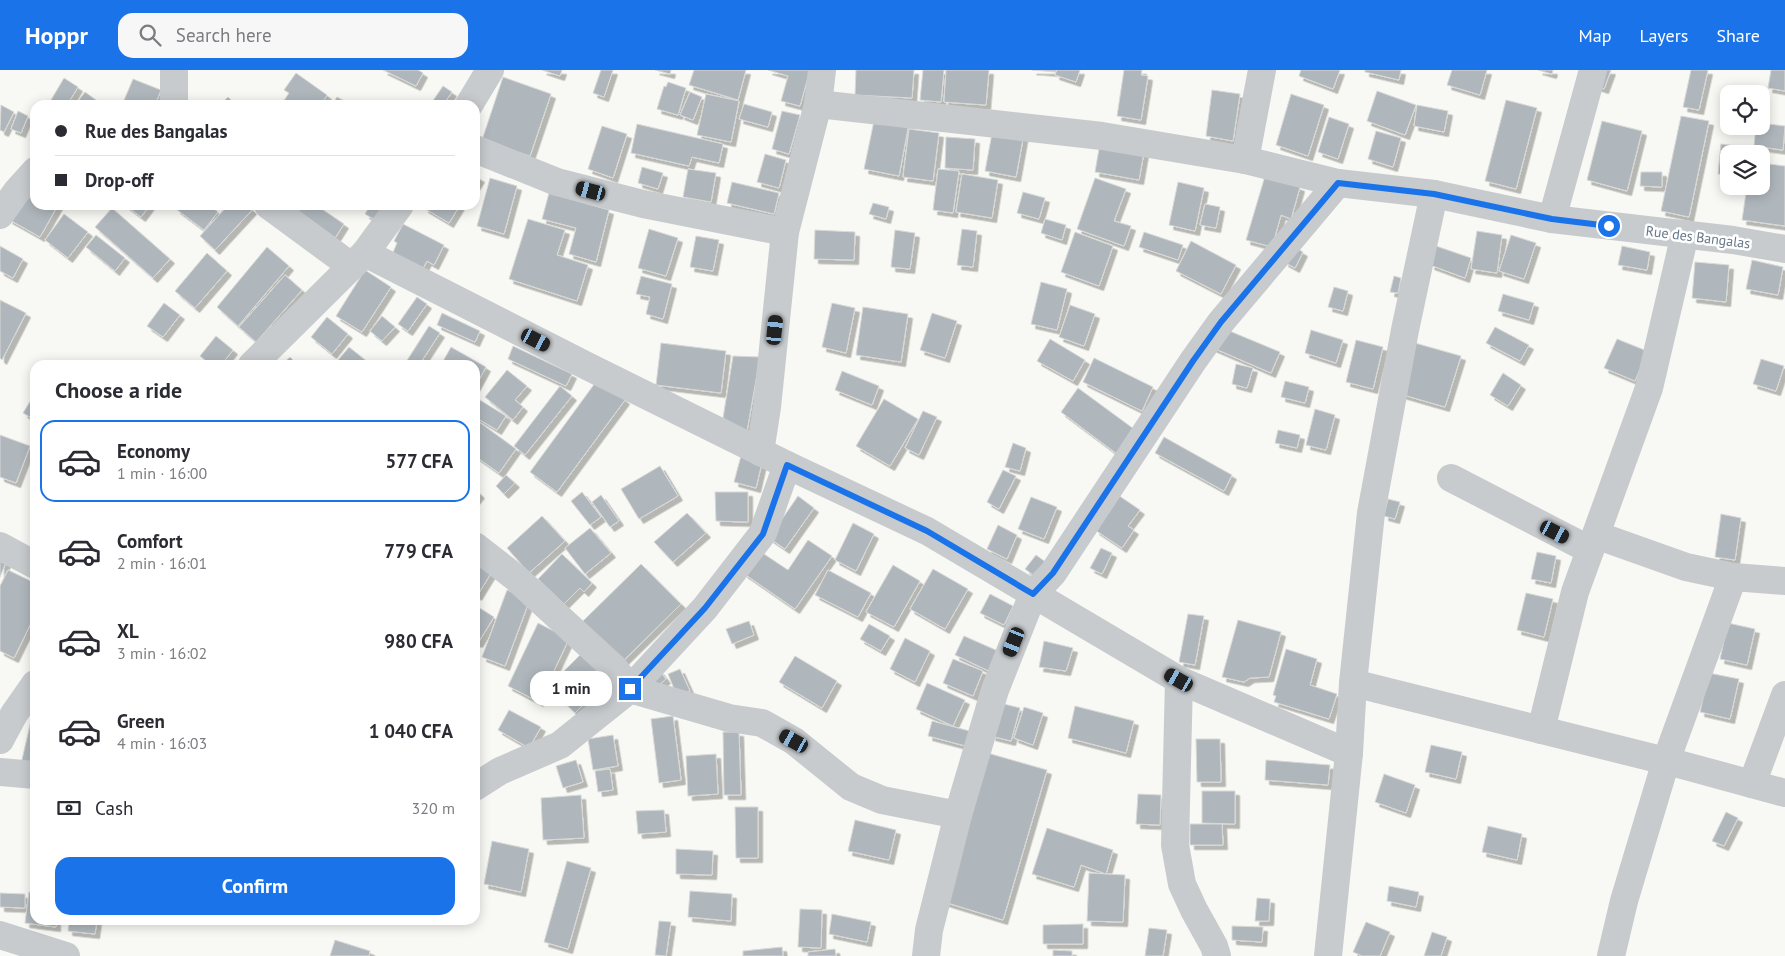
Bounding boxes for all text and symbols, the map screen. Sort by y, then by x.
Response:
search box [118,13,468,58]
text: Hoppr [25,20,88,51]
icon: search [136,21,164,49]
text: Search here [176,23,272,47]
text: Map [1579,24,1611,47]
text: Layers [1639,24,1688,47]
text: Share [1716,24,1760,47]
map controls [1720,85,1770,195]
button: locate [1720,85,1770,135]
text: Rue des Bangalas [85,119,227,143]
button: layers [1720,145,1770,195]
text: Drop-off [85,168,153,192]
car [574,180,607,202]
route start [1598,215,1620,237]
street label: Rue des Bangalas [1645,222,1751,252]
car [765,314,784,346]
car [519,327,552,353]
text: Choose a ride [55,376,182,404]
icon: car [57,439,102,484]
text: Economy [117,439,190,463]
text: 577 CFA [385,449,453,473]
text: 1 min · 16:00 [117,463,207,483]
car [1538,519,1571,545]
icon: car [57,529,102,574]
text: Comfort [117,529,183,553]
text: 779 CFA [384,539,453,563]
text: 2 min · 16:01 [117,553,207,573]
icon: car [57,619,102,664]
text: XL [117,619,139,643]
car [1001,625,1026,659]
text: 980 CFA [384,629,453,653]
text: 3 min · 16:02 [117,643,207,663]
car [1162,666,1195,694]
callout: 1 min [530,672,612,706]
text: 1 min [551,678,591,698]
route end [619,678,641,700]
icon: car [57,709,102,754]
text: Green [117,709,165,733]
text: 1 040 CFA [369,719,453,743]
car [777,727,810,755]
text: 4 min · 16:03 [117,733,207,753]
icon: cash [55,794,83,822]
text: Cash [95,796,133,820]
text: 320 m [412,798,455,818]
button: Confirm [55,857,455,915]

